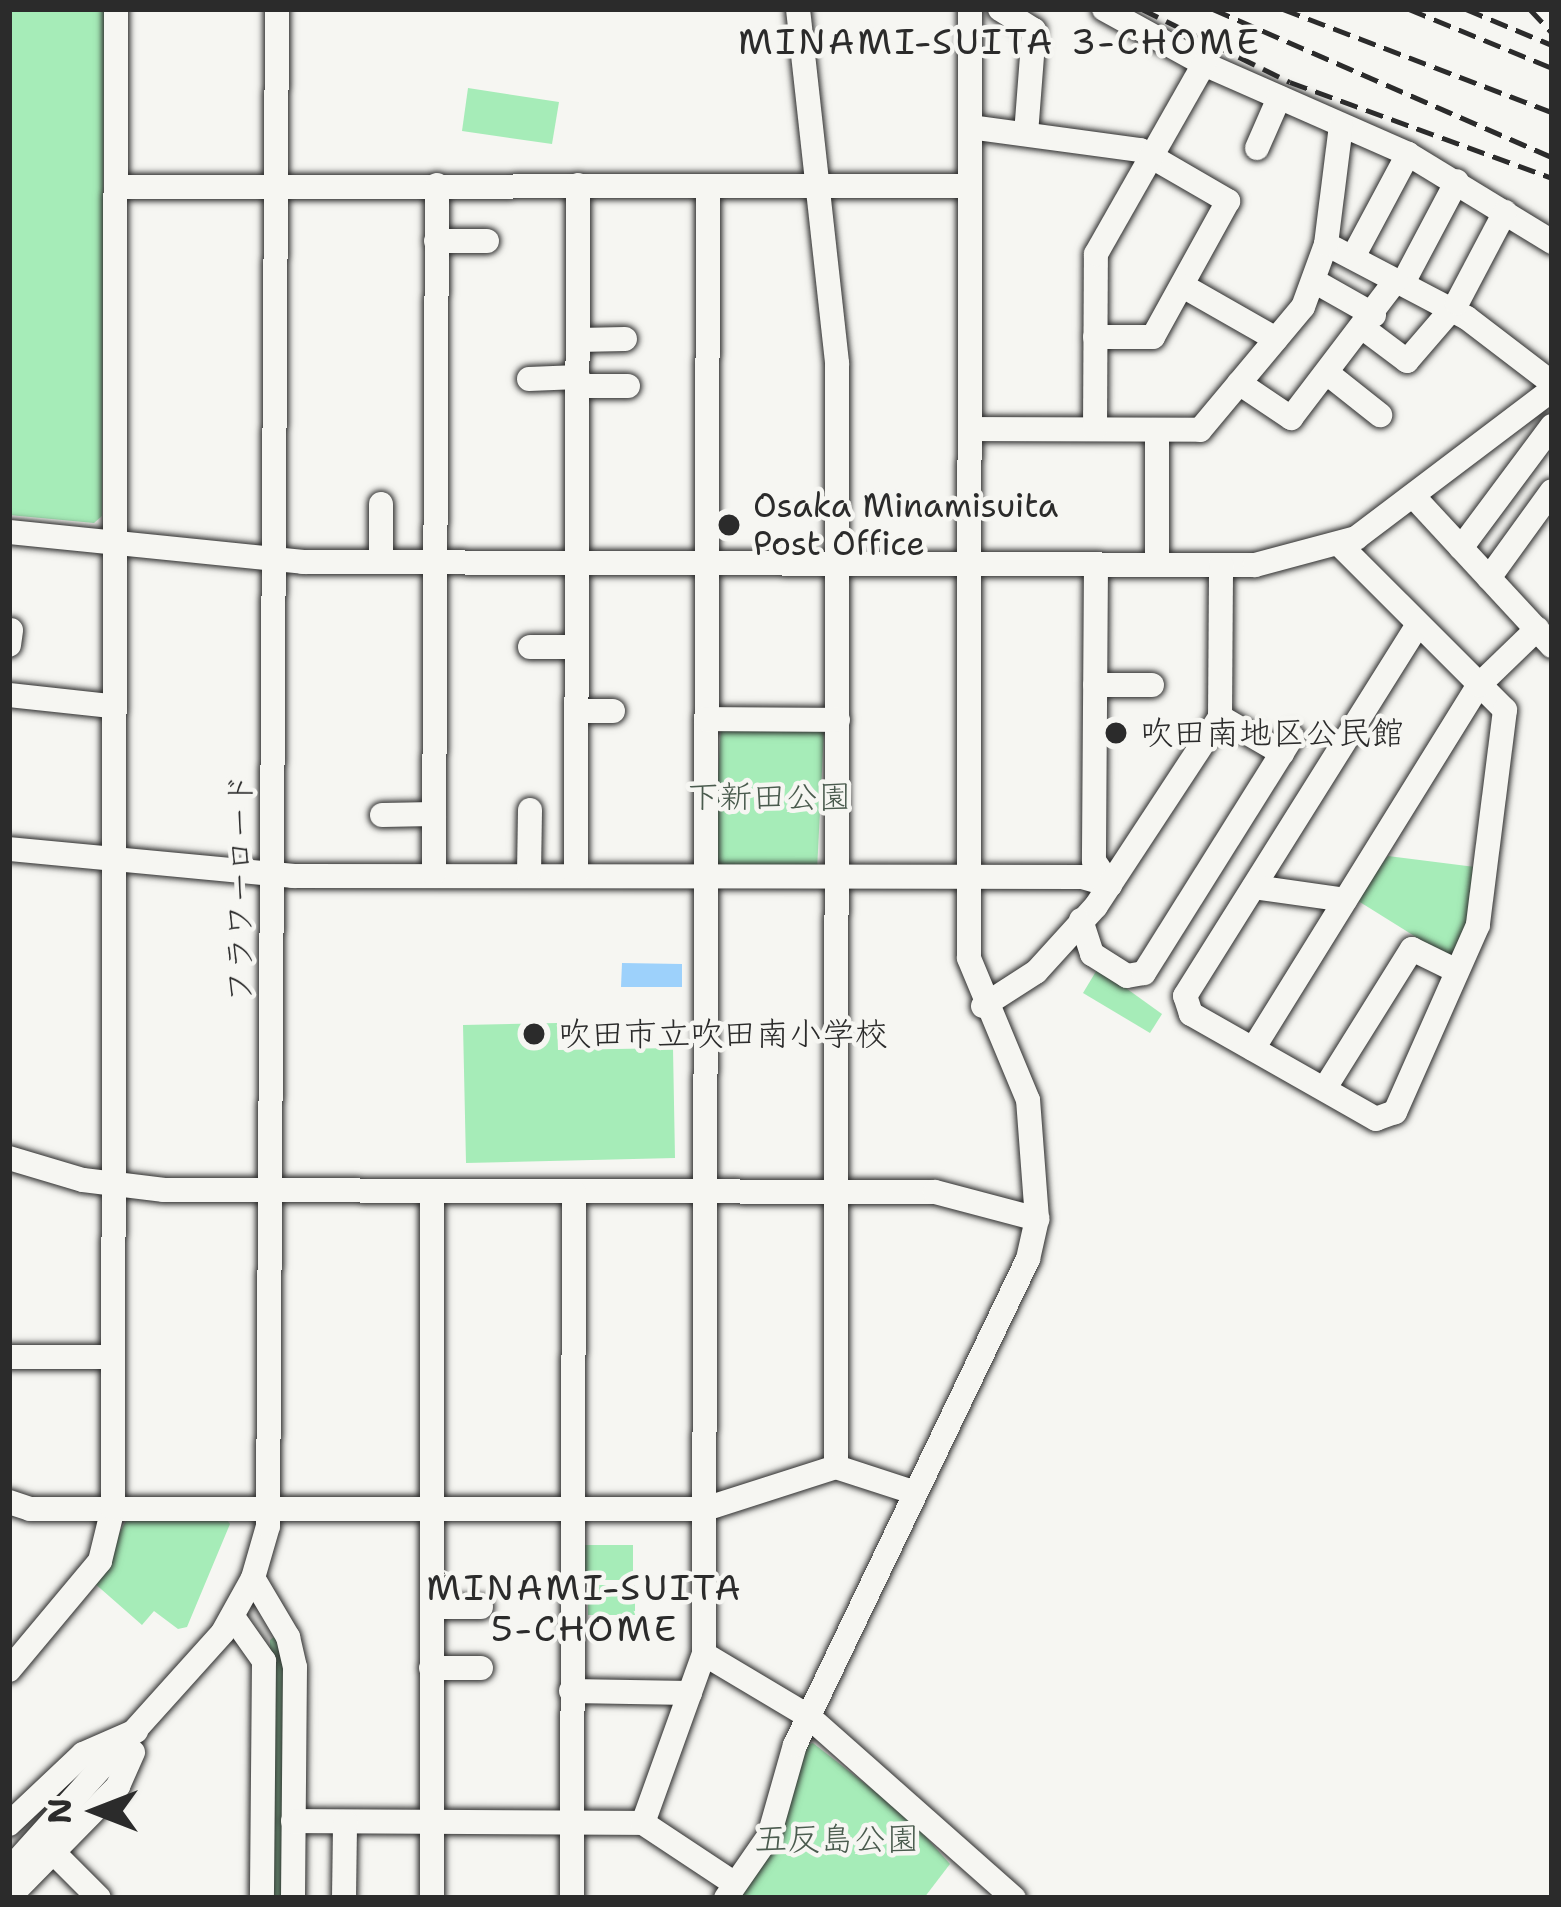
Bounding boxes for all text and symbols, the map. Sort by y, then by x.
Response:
district label: MINAMI-SUITA 3-CHOME [738,20,1262,64]
place label: Osaka Minamisuita Post Office [753,486,1058,564]
marker: Osaka Minamisuita Post Office [716,512,742,538]
place label: 吹田南地区公民館 [1140,713,1404,753]
marker: 吹田南地区公民館 [1103,720,1129,746]
street label: フラワーロード [220,773,260,1003]
park label: 下新田公園 [687,777,851,817]
place label: 吹田市立吹田南小学校 [558,1014,888,1054]
marker: 吹田市立吹田南小学校 [521,1021,547,1047]
district label: MINAMI-SUITA 5-CHOME [426,1565,744,1650]
north arrow [36,1751,156,1871]
text: N [37,1798,82,1824]
park label: 五反島公園 [755,1819,919,1859]

